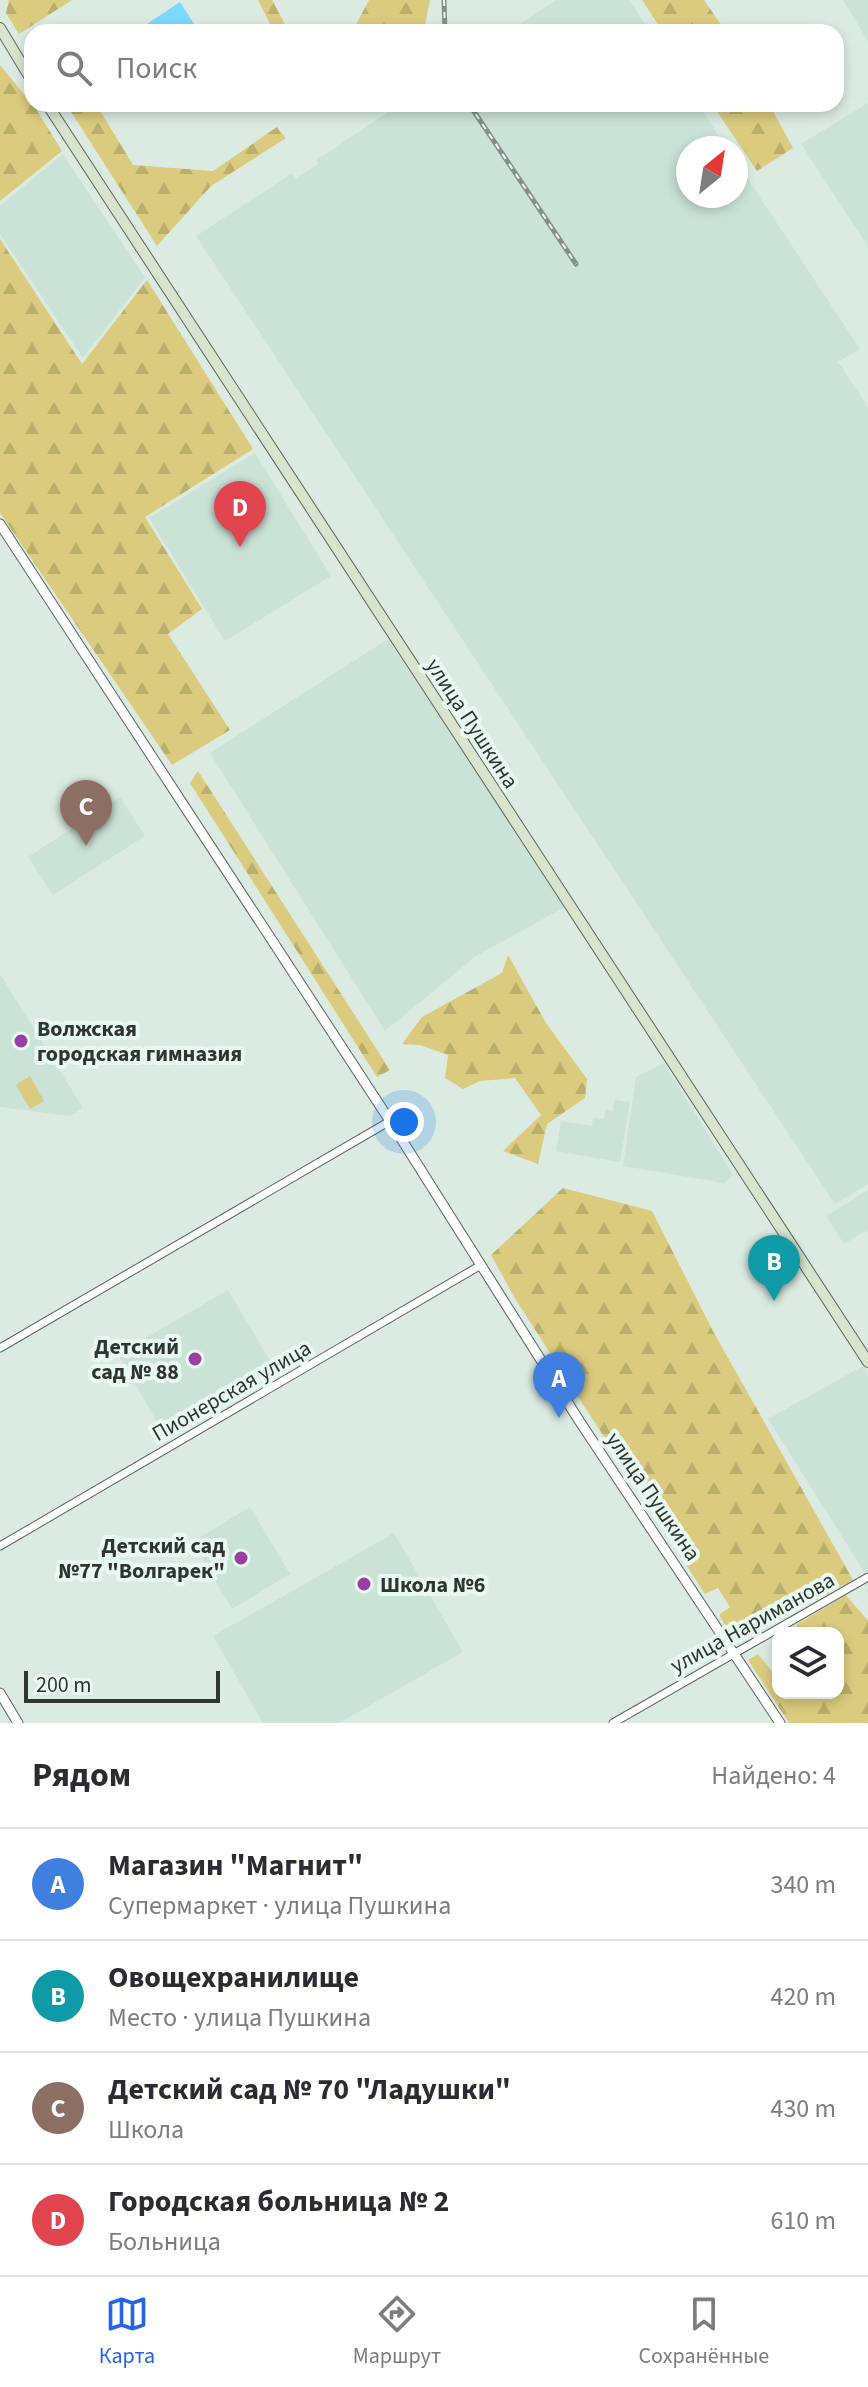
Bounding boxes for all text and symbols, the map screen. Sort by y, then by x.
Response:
search box [24,24,844,112]
icon: search [52,46,96,90]
text: Поиск [116,47,197,90]
north arrow [676,136,748,208]
pin: D [214,481,266,547]
street label: улица Пушкина [418,652,526,795]
pin: C [60,780,112,846]
place label: Волжская городская гимназия [37,1013,242,1070]
marker: Волжская городская гимназия [12,1032,30,1050]
your location [384,1102,424,1142]
pin: B [748,1235,800,1301]
place label: Детский сад № 88 [91,1331,179,1388]
street label: Пионерская улица [146,1332,317,1450]
marker: Детский сад № 88 [186,1350,204,1368]
pin: A [533,1352,585,1418]
street label: улица Пушкина [598,1426,708,1568]
place label: Детский сад №77 "Волгарек" [58,1530,225,1587]
marker: Детский сад №77 "Волгарек" [232,1549,250,1567]
street label: улица Нариманова [664,1564,841,1681]
place label: Школа №6 [380,1569,485,1601]
marker: Школа №6 [355,1575,373,1593]
map controls [772,1627,844,1699]
button: layers [772,1627,844,1699]
scale bar [24,1667,220,1703]
text: 200 m [36,1669,91,1701]
text: Рядом [32,1751,131,1800]
text: Найдено: 4 [711,1757,836,1794]
text: Магазин "Магнит" [108,1844,363,1887]
text: A [51,1866,65,1903]
text: 340 m [770,1866,836,1903]
text: Супермаркет · улица Пушкина [108,1887,451,1924]
text: Овощехранилище [108,1956,359,1999]
text: B [50,1978,66,2015]
text: 420 m [770,1978,836,2015]
text: Место · улица Пушкина [108,1999,371,2036]
text: Детский сад № 70 "Ладушки" [108,2068,511,2111]
text: C [50,2090,66,2127]
text: 430 m [770,2090,836,2127]
text: Школа [108,2111,184,2148]
text: Городская больница № 2 [108,2180,449,2223]
text: D [50,2202,66,2239]
text: 610 m [770,2202,836,2239]
text: Больница [108,2223,221,2260]
tab: Карта [99,2292,155,2372]
tab: Маршрут [353,2292,441,2372]
tab: Сохранённые [639,2292,769,2372]

